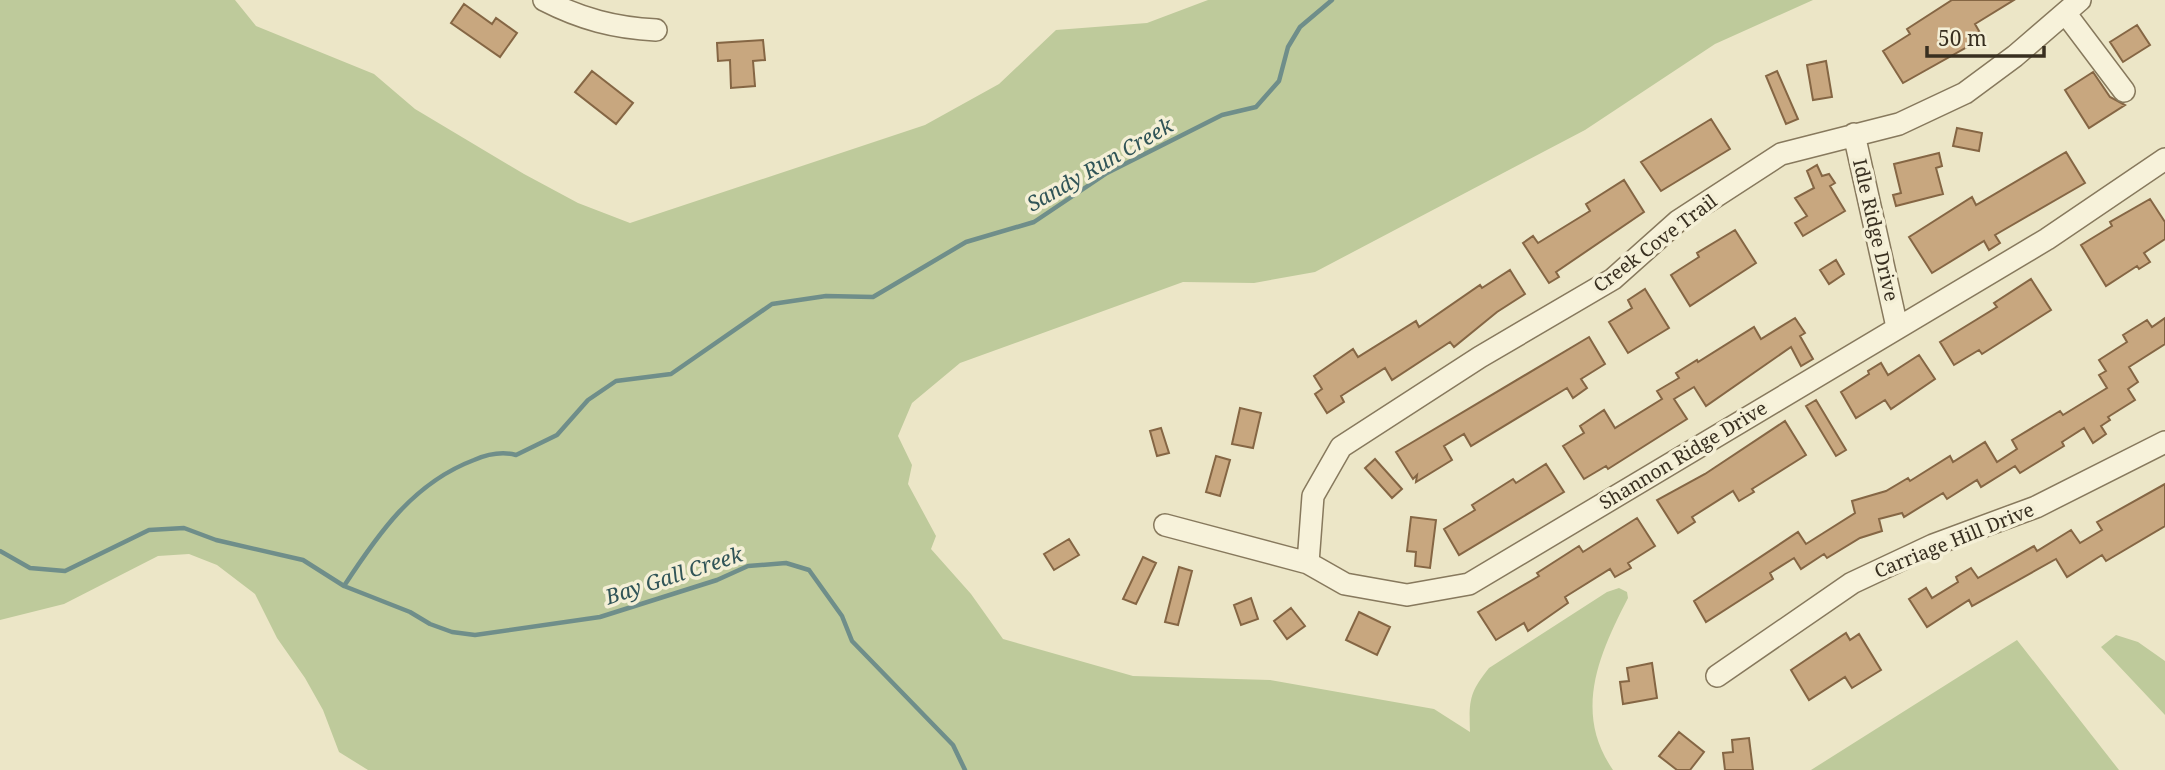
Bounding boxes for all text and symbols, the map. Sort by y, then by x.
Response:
scale bar [1927,14,2044,58]
text: 50 m [1938,24,1987,52]
water label: Sandy Run Creek [1021,110,1179,217]
street label: Idle Ridge Drive [1847,156,1905,304]
street label: Creek Cove Trail [1588,188,1722,298]
street label: Shannon Ridge Drive [1594,395,1772,515]
street label: Carriage Hill Drive [1870,496,2038,584]
water label: Bay Gall Creek [601,539,747,611]

